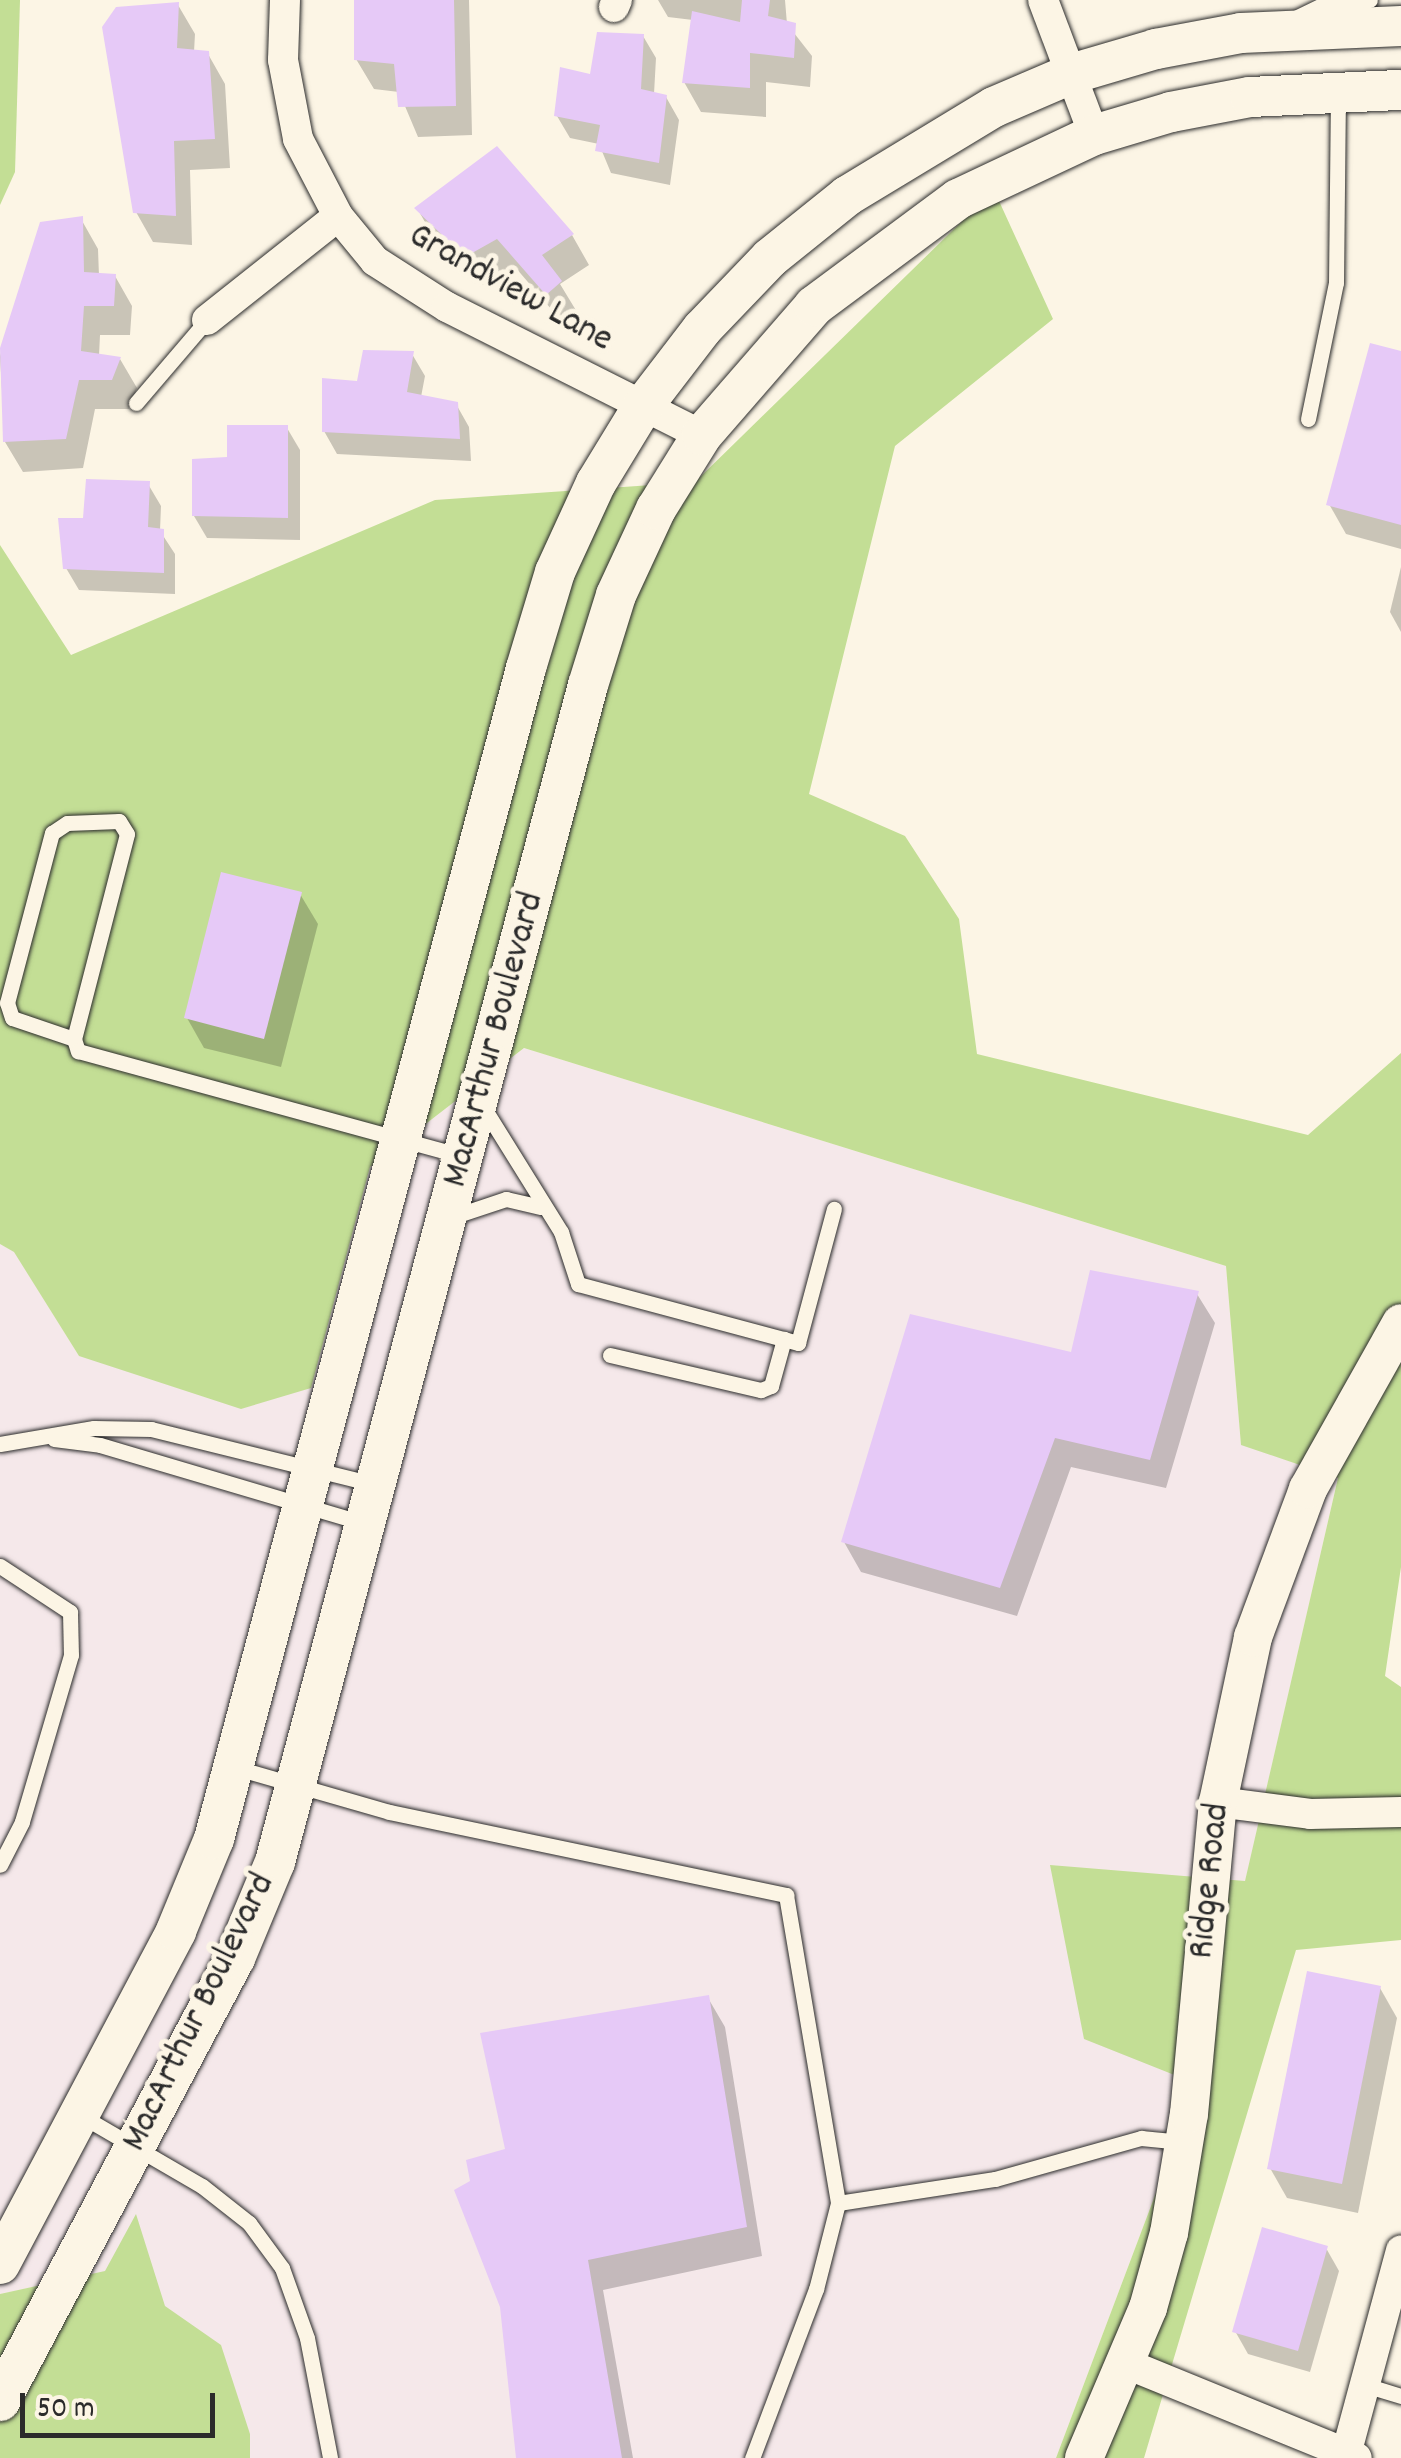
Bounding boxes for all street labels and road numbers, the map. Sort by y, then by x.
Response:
street label: Grandview Lane [400,214,620,364]
street label: MacArthur Boulevard [434,888,556,1192]
street label: Ridge Road [1180,1801,1242,1961]
street label: MacArthur Boulevard [113,1867,287,2159]

